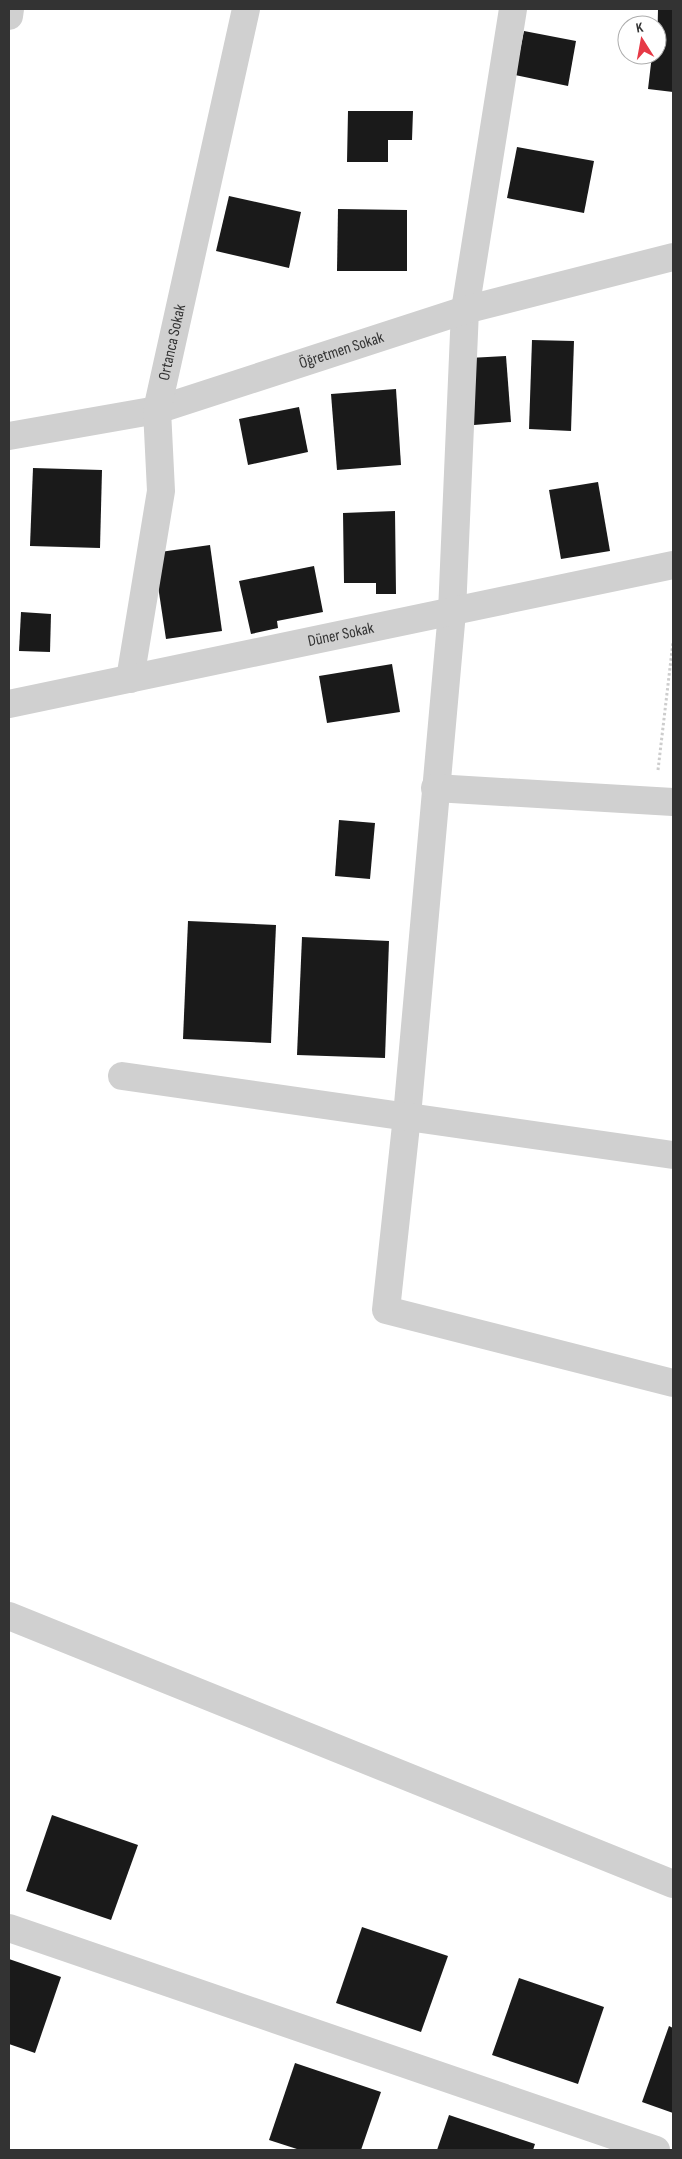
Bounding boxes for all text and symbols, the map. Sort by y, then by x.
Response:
north arrow [617,15,667,65]
text: K [635,19,645,37]
street label: Ortanca Sokak [154,302,190,382]
street label: Öğretmen Sokak [297,328,386,373]
street label: Düner Sokak [306,618,376,651]

